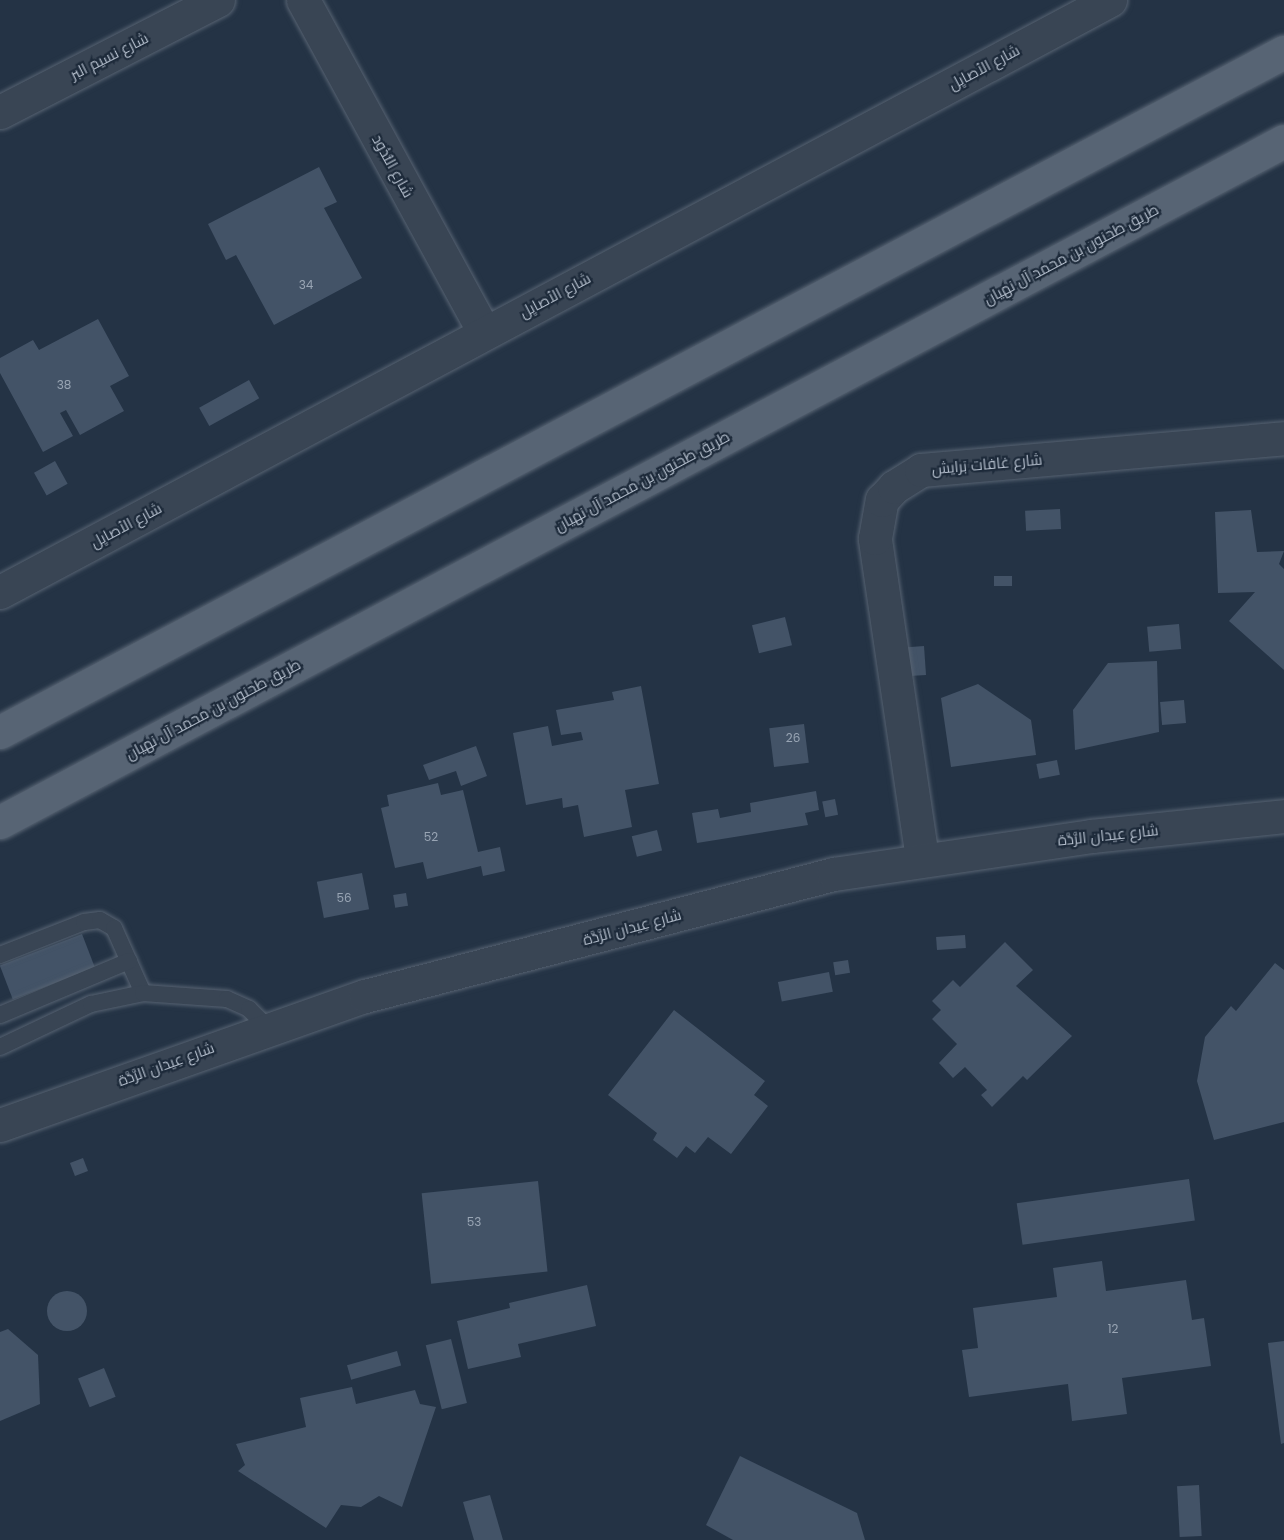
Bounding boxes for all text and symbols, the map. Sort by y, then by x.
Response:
street label: شارع نسيم البر [67,29,151,83]
street label: شارع الأصايِل [945,41,1023,93]
street label: شارع النُّدُود [368,131,418,201]
street label: طريق طحنون بن محمد آل نهيان [980,200,1162,308]
street label: شارع الأصايِل [516,269,594,321]
house number: 34 [299,278,313,292]
house number: 38 [57,378,71,392]
street label: طريق طحنون بن محمد آل نهيان [551,427,733,535]
street label: شارع غافات بَرايش [931,450,1043,478]
street label: شارع الأصايِل [87,499,165,551]
street label: طريق طحنون بن محمد آل نهيان [122,655,304,763]
house number: 26 [786,731,800,745]
street label: شارع عِيدان الرَّدَّة [1057,821,1159,849]
house number: 52 [424,830,438,844]
house number: 56 [336,891,352,905]
street label: شارع عِيدان الرَّدَّة [581,905,683,949]
street label: شارع عِيدان الرَّدَّة [115,1038,217,1090]
house number: 53 [467,1215,481,1229]
house number: 12 [1108,1322,1118,1336]

